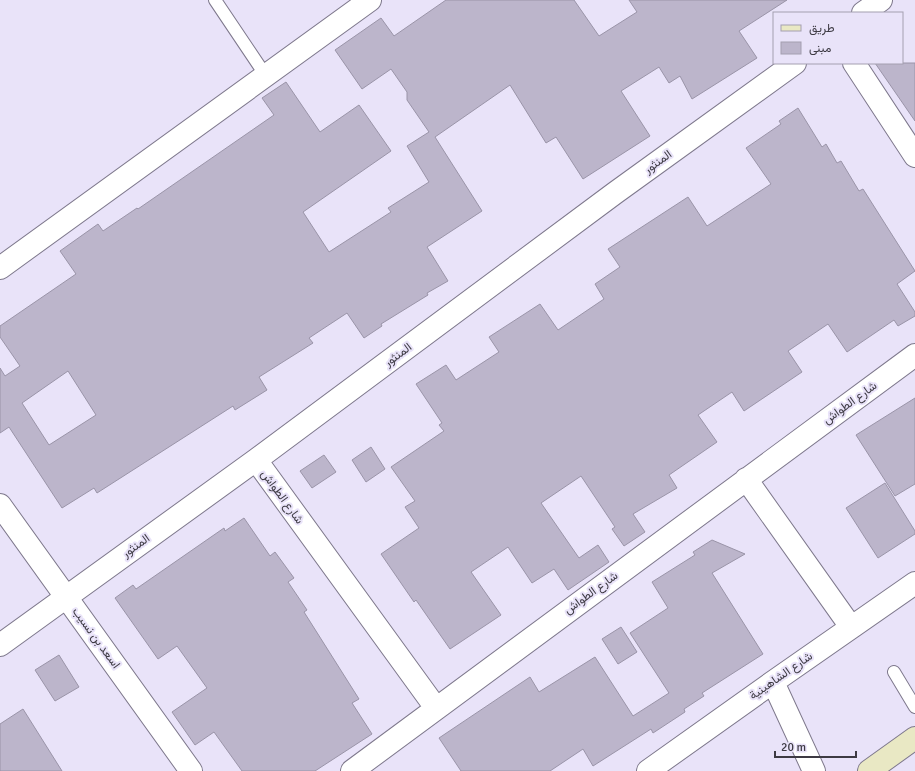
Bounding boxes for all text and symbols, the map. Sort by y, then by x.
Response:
legend [773,12,903,64]
text: طريق [809,21,835,36]
text: مبنى [809,41,831,56]
street label: المنثور [640,147,675,178]
street label: المنثور [380,340,415,371]
street label: شارع الطواش [820,378,881,429]
street label: شارع الطواش [256,467,307,528]
street label: المنثور [118,531,153,562]
street label: شارع الطواش [561,568,622,619]
street label: اسعد بن نسيب [69,604,123,672]
street label: شارع الشاهينية [747,649,816,704]
scale bar [775,733,856,759]
text: 20 m [781,740,806,755]

